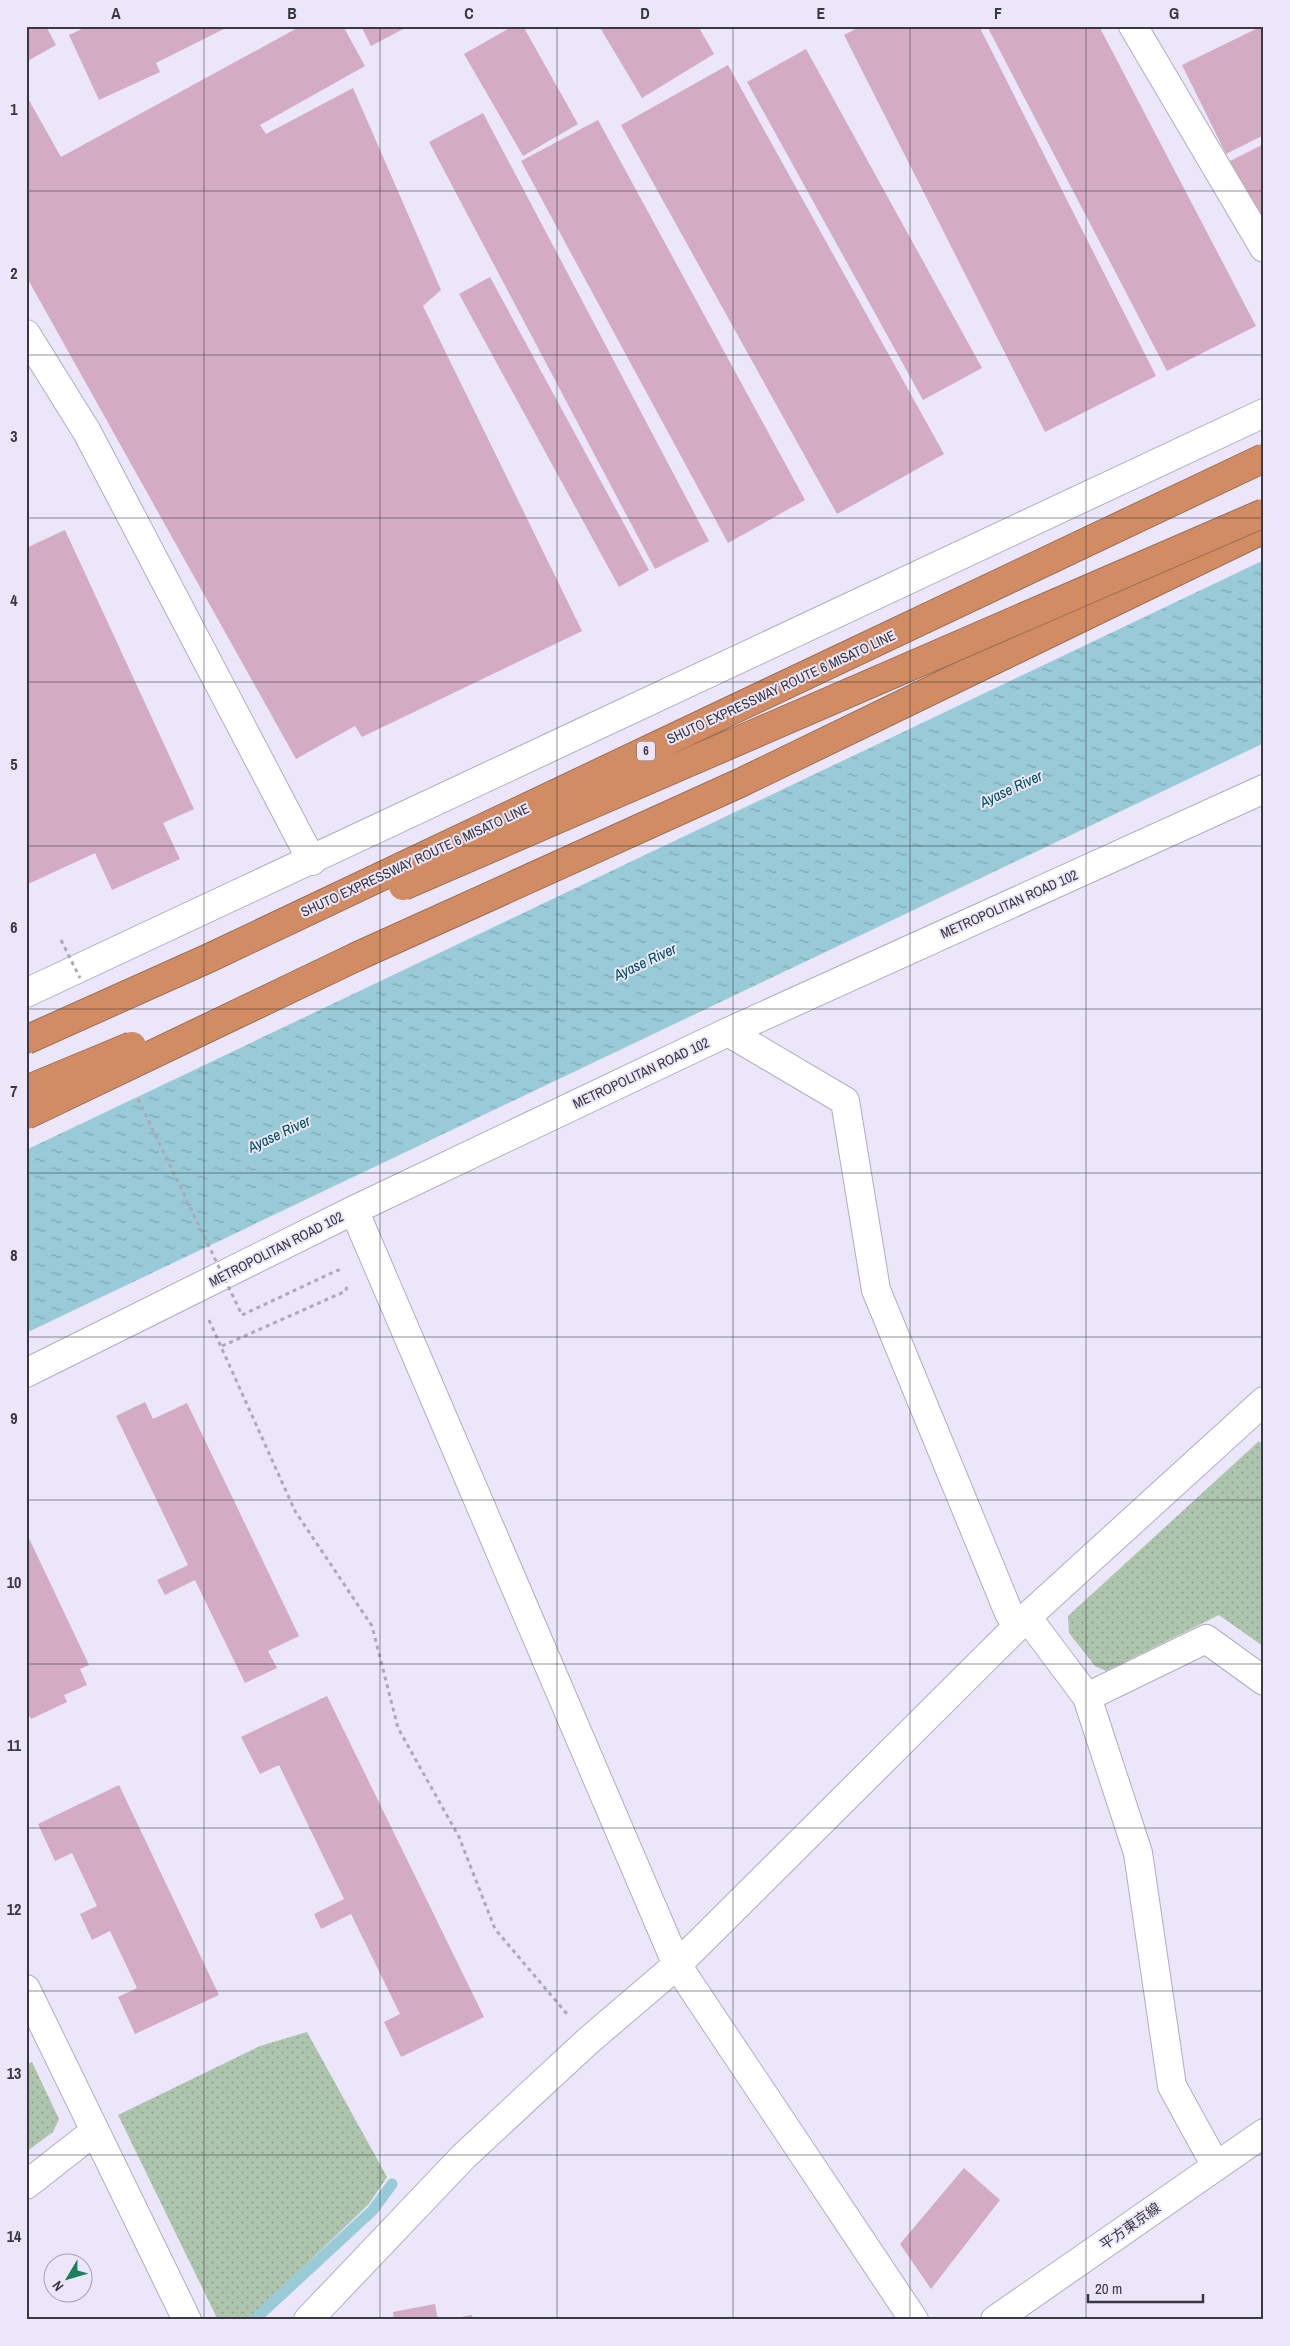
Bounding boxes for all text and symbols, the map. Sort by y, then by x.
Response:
text: A [111,2,121,24]
text: B [287,2,297,24]
text: C [464,2,474,24]
text: D [640,2,650,24]
text: E [817,2,826,24]
text: F [994,2,1002,24]
text: G [1169,2,1179,24]
text: 1 [10,98,18,120]
text: 2 [10,262,18,284]
text: 3 [10,425,18,447]
text: 4 [10,589,18,611]
street label: SHUTO EXPRESSWAY ROUTE 6 MISATO LINE [664,626,898,748]
road number: 6 [637,741,655,760]
text: 5 [10,753,18,775]
water label: Ayase River [975,765,1046,813]
street label: SHUTO EXPRESSWAY ROUTE 6 MISATO LINE [298,799,532,921]
street label: METROPOLITAN ROAD 102 [938,866,1080,942]
text: 6 [10,916,18,938]
water label: Ayase River [609,938,680,986]
street label: METROPOLITAN ROAD 102 [570,1033,712,1113]
text: 7 [10,1080,18,1102]
water label: Ayase River [243,1110,314,1158]
street label: METROPOLITAN ROAD 102 [206,1207,346,1291]
text: 8 [10,1244,18,1266]
text: 9 [10,1407,18,1429]
text: 10 [7,1571,21,1593]
text: 11 [7,1734,22,1756]
text: 12 [7,1898,21,1920]
text: 13 [7,2062,21,2084]
street label: 平方東京線 [1096,2199,1164,2253]
text: 14 [7,2225,22,2247]
north arrow [42,2254,92,2304]
scale bar [1088,2271,1202,2303]
text: N [48,2277,67,2295]
text: 20 m [1095,2278,1122,2299]

